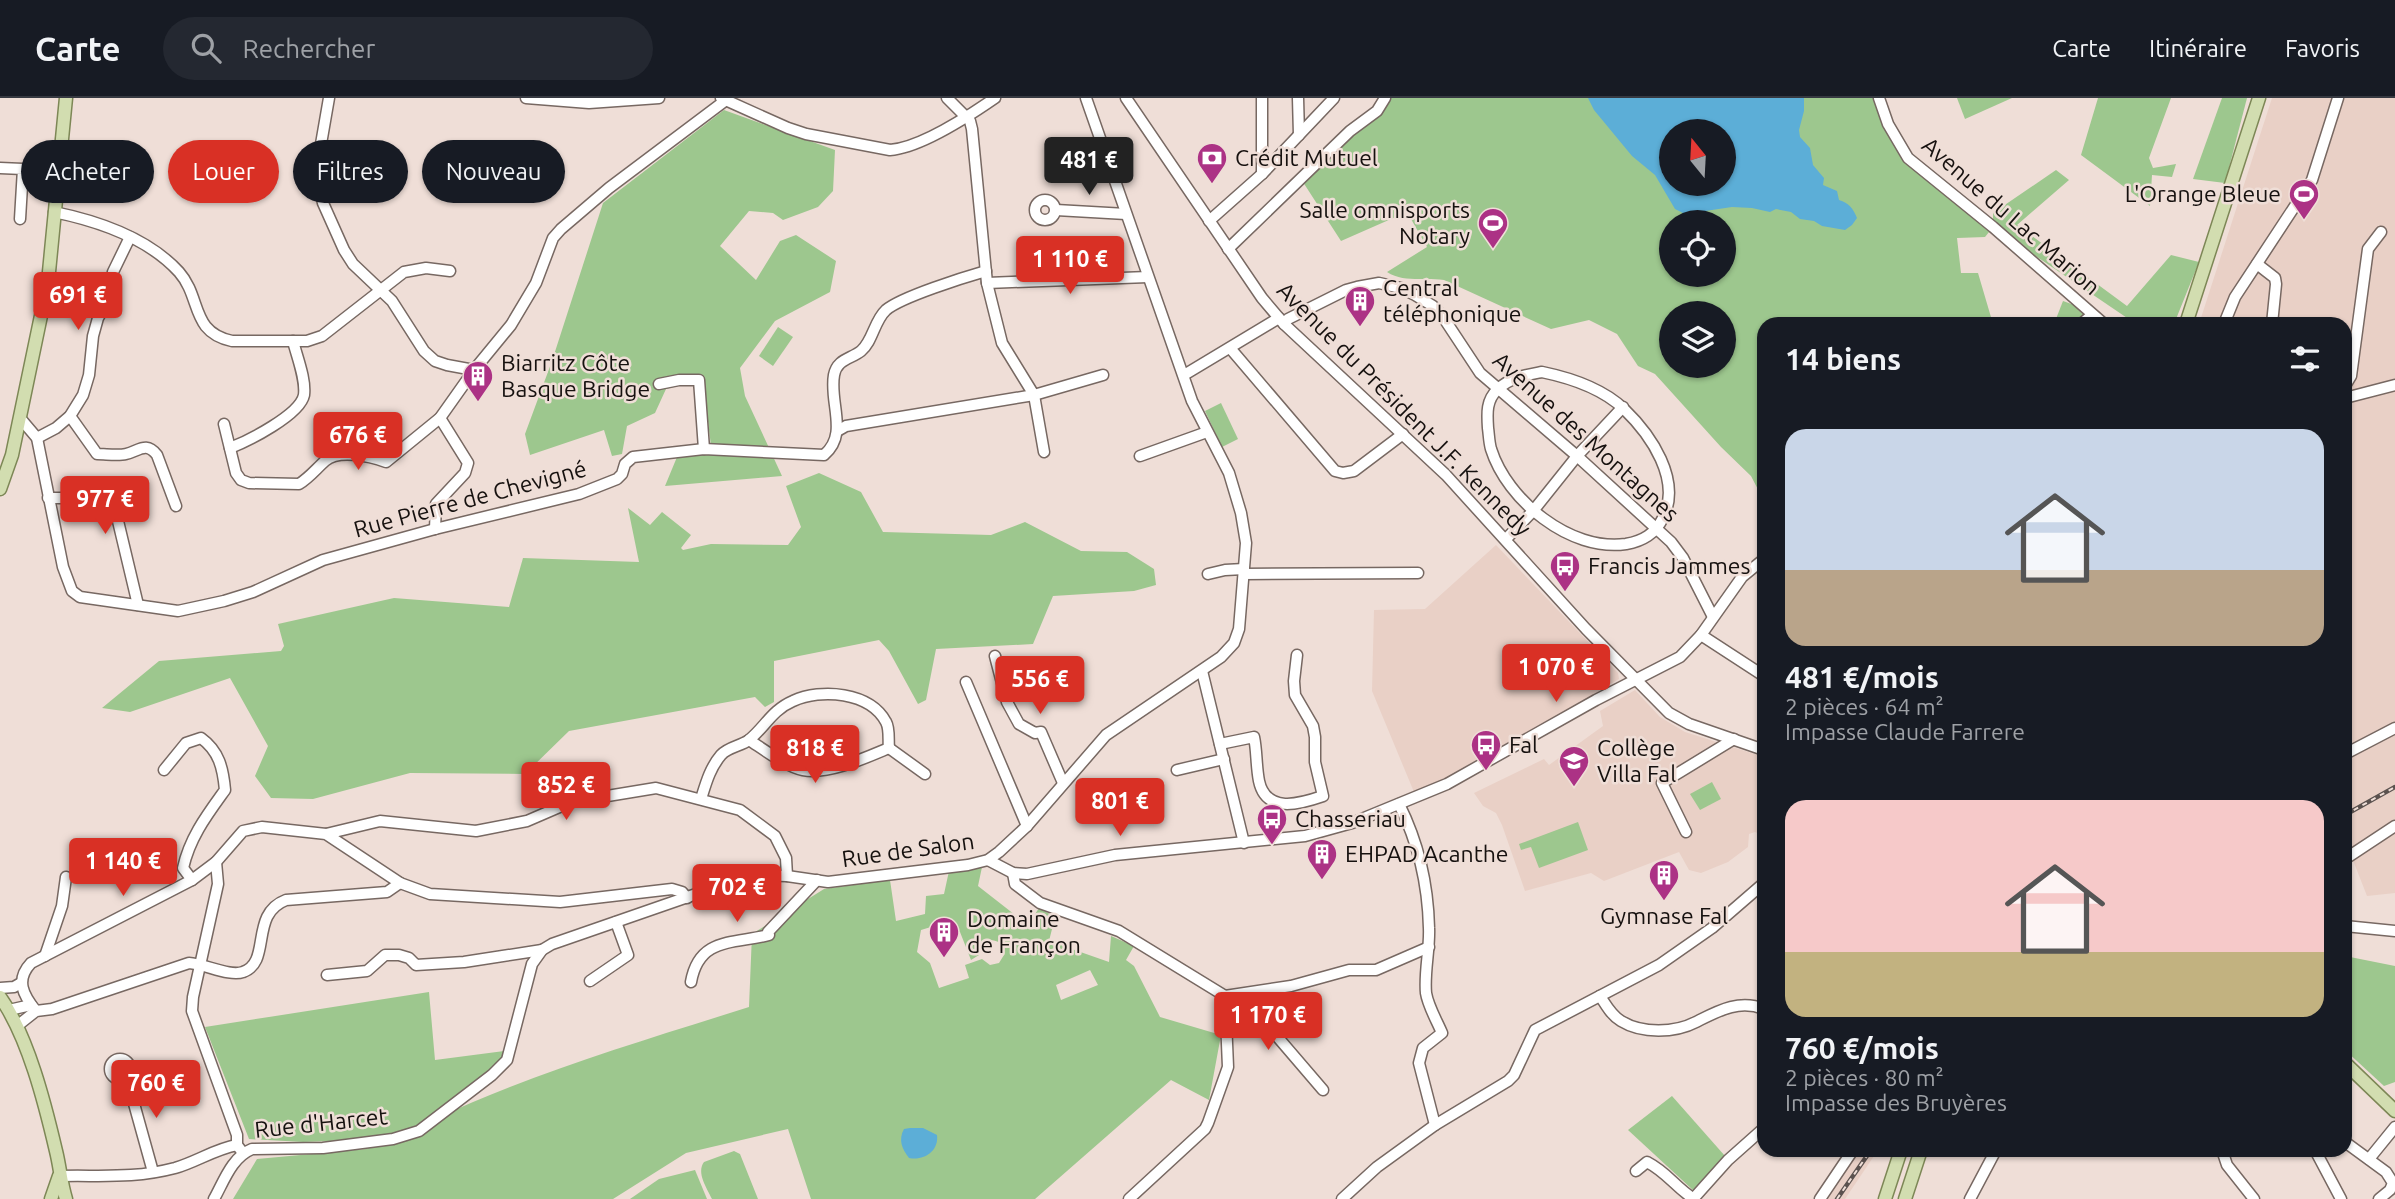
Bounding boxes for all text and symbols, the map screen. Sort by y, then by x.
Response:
search box [163,17,653,80]
icon: search [187,29,225,67]
text: Carte [35,30,121,67]
text: Rechercher [243,34,375,63]
text: Carte [2052,35,2111,62]
text: Itinéraire [2149,35,2247,62]
text: Favoris [2285,35,2360,62]
north arrow [1659,119,1736,196]
map controls [1659,119,1736,378]
street label: Avenue du Lac Marion [1918,132,2105,299]
pin: 481 € [1040,138,1138,197]
chip: Acheter [21,140,154,203]
chip: Louer [168,140,279,203]
chip: Filtres [293,140,408,203]
chip: Nouveau [422,140,565,203]
bank icon: Crédit Mutuel [1195,141,1229,185]
place label: Crédit Mutuel [1235,145,1378,170]
text: 481 € [1060,147,1118,172]
sports icon: L'Orange Bleue [2287,177,2321,221]
place label: L'Orange Bleue [2125,181,2281,206]
place label: Salle omnisports Notary [1299,197,1470,248]
sports icon: Salle omnisports Notary [1476,206,1510,250]
button: locate [1659,210,1736,287]
pin: 1 110 € [1005,236,1135,296]
text: 1 110 € [1032,246,1108,271]
pin: 691 € [29,272,127,332]
place label: Central téléphonique [1383,275,1521,326]
street label: Avenue du Président J.F. Kennedy [1273,277,1536,540]
text: 691 € [49,282,107,307]
building icon: Central téléphonique [1343,284,1377,328]
button: layers [1659,301,1736,378]
icon: filters [2286,340,2324,378]
text: 14 biens [1785,342,1901,376]
street label: Avenue des Montagnes [1489,347,1684,526]
place label: Biarritz Côte Basque Bridge [501,350,650,401]
building icon: Biarritz Côte Basque Bridge [461,359,495,403]
pin: 676 € [309,412,407,472]
text: 676 € [329,422,387,447]
street label: Rue Pierre de Chevigné [351,455,589,542]
icon: home [1992,475,2118,601]
pin: 977 € [56,476,154,536]
text: 977 € [76,486,134,511]
bus stop icon: Francis Jammes [1548,549,1582,593]
place label: Francis Jammes [1588,553,1750,578]
pin: 1 070 € [1491,644,1621,704]
text: 1 070 € [1518,654,1594,679]
pin: 556 € [991,656,1089,716]
text: 481 €/mois [1785,660,1939,694]
text: 556 € [1011,666,1069,691]
text: 2 pièces · 64 m² [1785,694,1944,719]
text: Impasse Claude Farrere [1785,719,2025,744]
pin: 818 € [766,726,864,785]
bus stop icon: Fal [1469,728,1503,772]
place label: Fal [1509,732,1538,757]
text: 818 € [786,735,844,760]
place label: Collège Villa Fal [1597,735,1676,786]
school or university icon: Collège Villa Fal [1557,744,1591,788]
pin: 852 € [517,762,615,822]
text: 852 € [537,772,595,797]
pin: 801 € [1071,778,1169,838]
text: 801 € [1091,788,1149,813]
bus stop icon: Chasseriau [1255,802,1289,846]
place label: Chasseriau [1295,806,1406,831]
street label: Rue de Salon [840,828,976,871]
building icon: EHPAD Acanthe [1305,837,1339,881]
pin: 1 140 € [58,838,188,898]
place label: EHPAD Acanthe [1345,841,1509,866]
icon: home [1992,846,2118,972]
text: 1 140 € [85,848,161,873]
building icon: Gymnase Fal [1647,858,1681,902]
pin: 702 € [688,864,786,924]
text: 702 € [708,874,766,899]
place label: Gymnase Fal [1600,903,1728,928]
place label: Domaine de Françon [967,906,1081,957]
building icon: Domaine de Françon [927,915,961,959]
pin: 1 170 € [1203,992,1333,1052]
text: 1 170 € [1230,1002,1306,1027]
text: 760 €/mois [1785,1031,1939,1065]
pin: 760 € [107,1060,205,1120]
text: 2 pièces · 80 m² [1785,1065,1944,1090]
text: 760 € [127,1070,185,1095]
text: Impasse des Bruyères [1785,1090,2007,1115]
street label: Rue d'Harcet [253,1103,389,1142]

